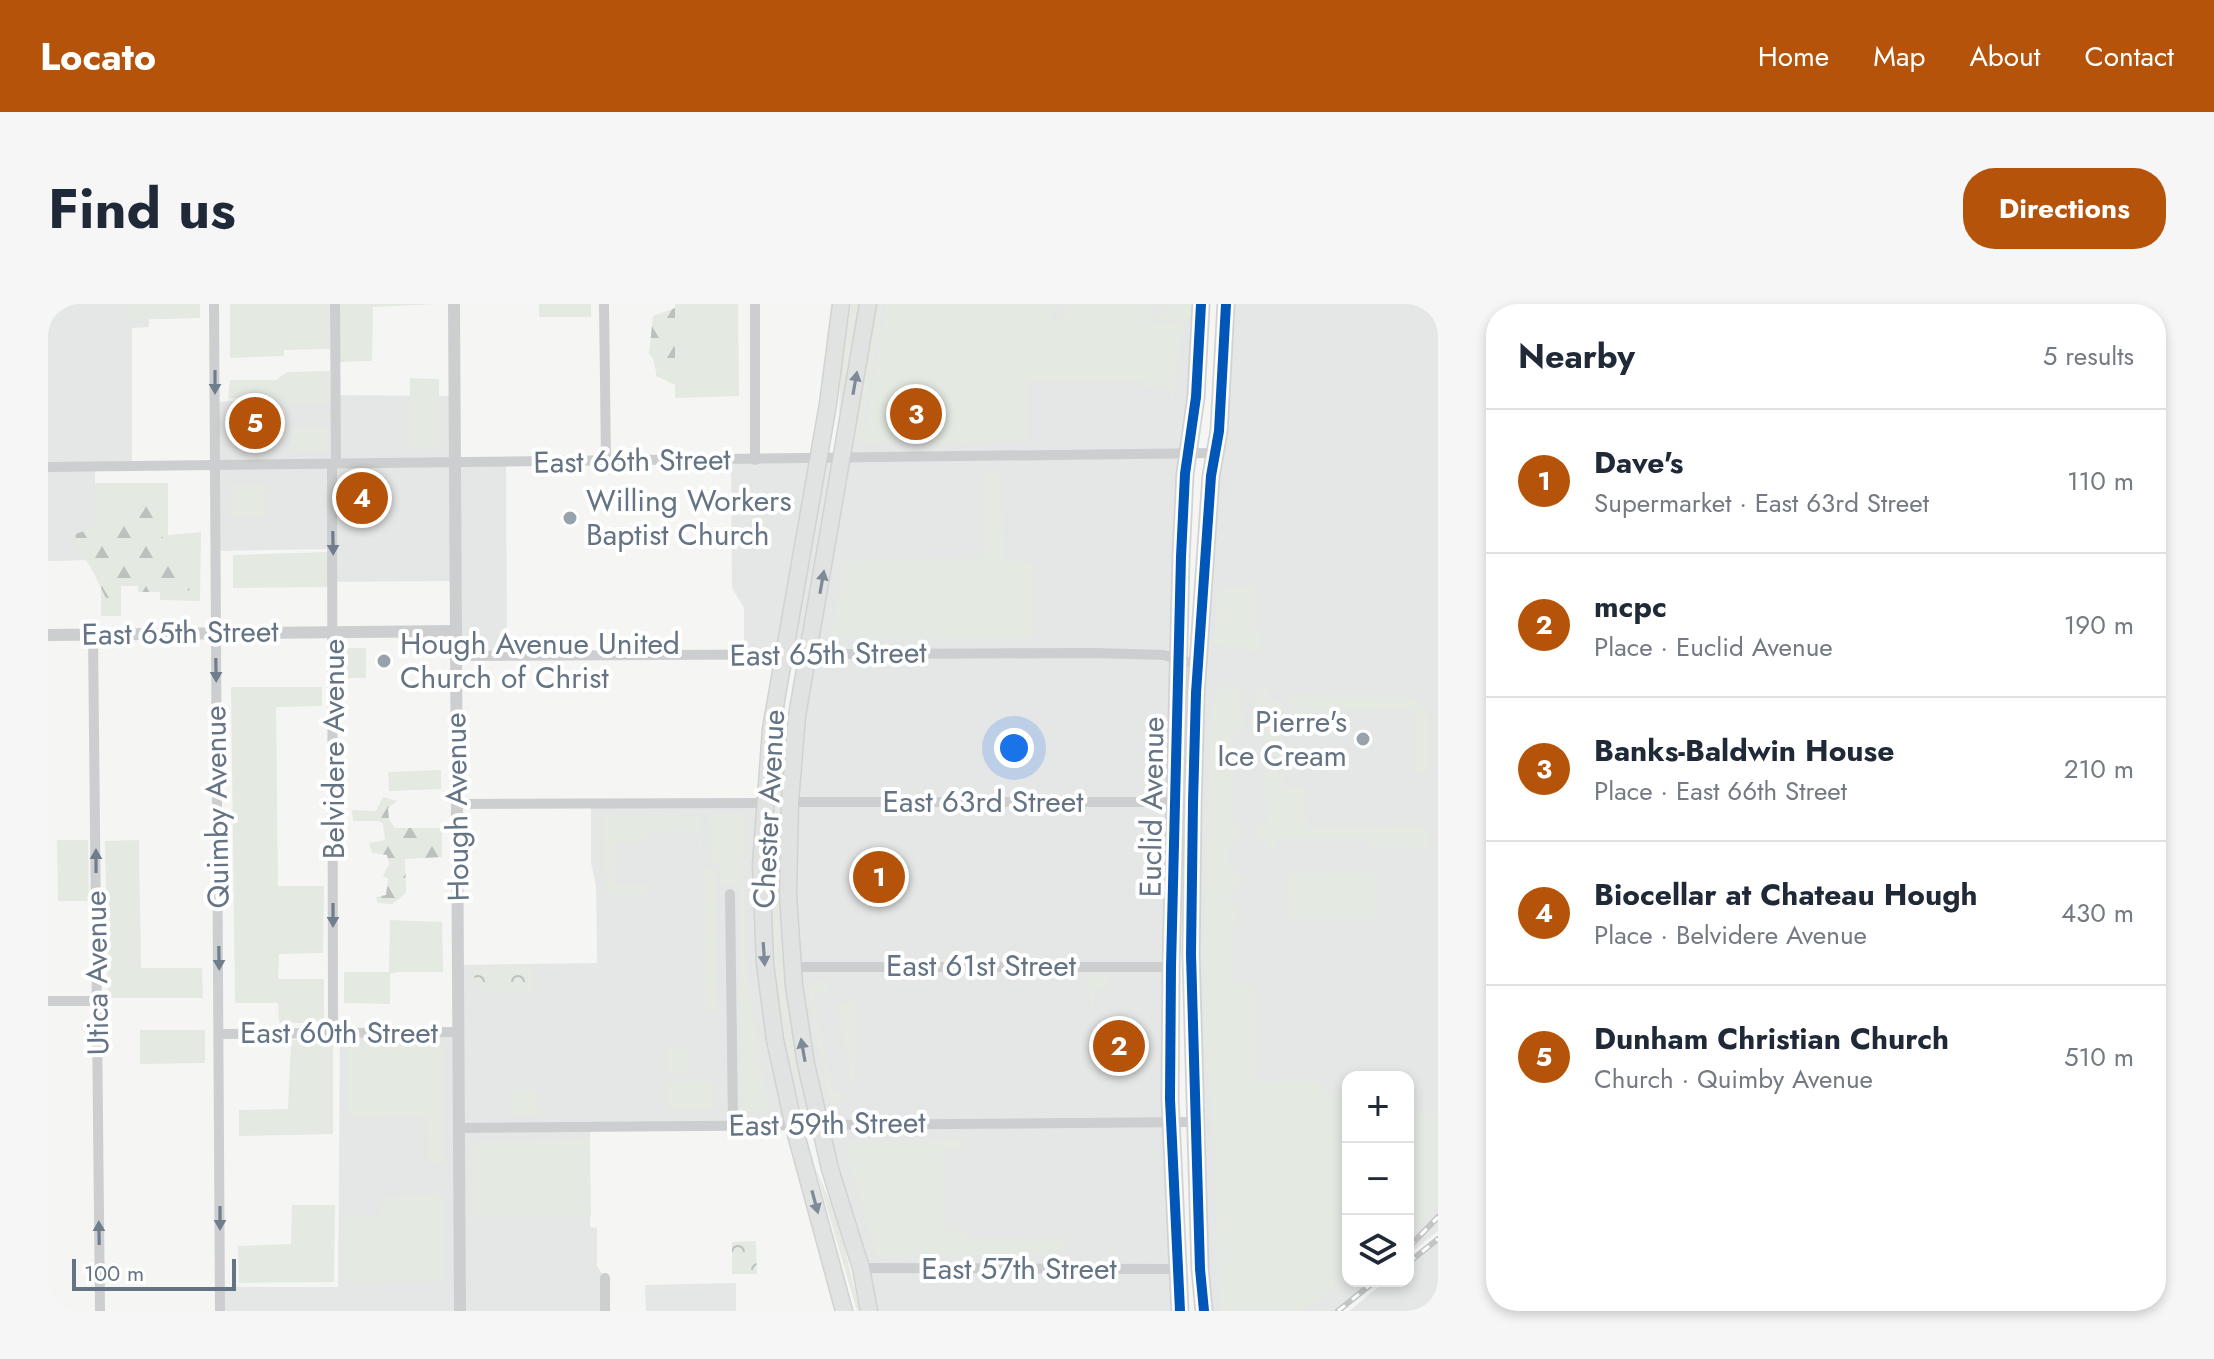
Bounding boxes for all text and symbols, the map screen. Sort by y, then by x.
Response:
text: Locato [40,29,156,84]
text: Home [1758,36,1829,77]
text: Map [1873,36,1925,77]
text: About [1969,36,2041,77]
text: Contact [2085,36,2174,77]
text: Find us [48,168,236,249]
button: Directions [1963,168,2166,249]
text: Nearby [1518,332,1635,381]
text: 5 results [2043,337,2134,375]
one-way arrow [209,370,221,395]
one-way arrow [849,370,861,395]
pin: 3 [890,384,942,444]
pin: 5 [229,393,281,453]
street label: East 66th Street [533,437,732,484]
text: Dave's [1594,441,1684,484]
text: 1 [1537,462,1551,500]
text: 110 m [2067,462,2134,500]
pin: 4 [336,468,388,528]
place label: Willing Workers Baptist Church [586,479,792,556]
text: Supermarket · East 63rd Street [1594,484,1929,522]
marker: Willing Workers Baptist Church [561,509,579,527]
one-way arrow [327,531,339,556]
one-way arrow [816,569,828,594]
text: mcpc [1594,585,1667,628]
text: 2 [1535,606,1553,644]
text: 190 m [2064,606,2134,644]
street label: East 65th Street [81,609,280,656]
place label: Hough Avenue United Church of Christ [400,622,680,699]
text: Place · Euclid Avenue [1594,628,1833,666]
street label: East 65th Street [729,630,928,677]
street label: Belvidere Avenue [312,639,355,859]
marker: Hough Avenue United Church of Christ [375,652,393,670]
one-way arrow [210,658,222,683]
place label: Pierre's Ice Cream [1217,700,1347,777]
street label: Quimby Avenue [193,705,240,909]
street label: Chester Avenue [742,708,795,910]
street label: Hough Avenue [433,712,480,902]
street label: Euclid Avenue [1128,716,1175,898]
your location [994,728,1034,768]
text: Banks-Baldwin House [1594,729,1894,772]
marker: Pierre's Ice Cream [1354,730,1372,748]
text: 3 [1536,750,1552,788]
text: 210 m [2064,750,2134,788]
text: Place · East 66th Street [1594,772,1847,810]
street label: East 63rd Street [883,780,1084,823]
pin: 1 [853,847,905,907]
one-way arrow [90,848,102,873]
text: Biocellar at Chateau Hough [1594,873,1978,916]
street label: Utica Avenue [74,890,119,1056]
text: 4 [1535,894,1553,932]
text: 430 m [2061,894,2134,932]
one-way arrow [327,903,339,928]
text: Place · Belvidere Avenue [1594,916,1867,954]
one-way arrow [758,942,771,967]
street label: East 61st Street [886,944,1077,987]
one-way arrow [213,946,225,971]
street label: East 60th Street [240,1011,439,1054]
pin: 2 [1093,1016,1145,1076]
text: Dunham Christian Church [1594,1017,1949,1060]
one-way arrow [797,1037,809,1062]
text: 5 [1536,1038,1552,1076]
text: 510 m [2064,1038,2134,1076]
text: Church · Quimby Avenue [1594,1060,1873,1098]
map controls [1342,1071,1414,1287]
button: + [1342,1071,1414,1143]
street label: East 59th Street [728,1100,927,1147]
button: − [1342,1143,1414,1215]
one-way arrow [810,1189,822,1214]
one-way arrow [214,1206,226,1231]
button: layers [1342,1215,1414,1287]
one-way arrow [93,1220,105,1245]
street label: East 57th Street [921,1247,1118,1290]
scale bar [72,1255,236,1291]
text: 100 m [84,1257,144,1289]

